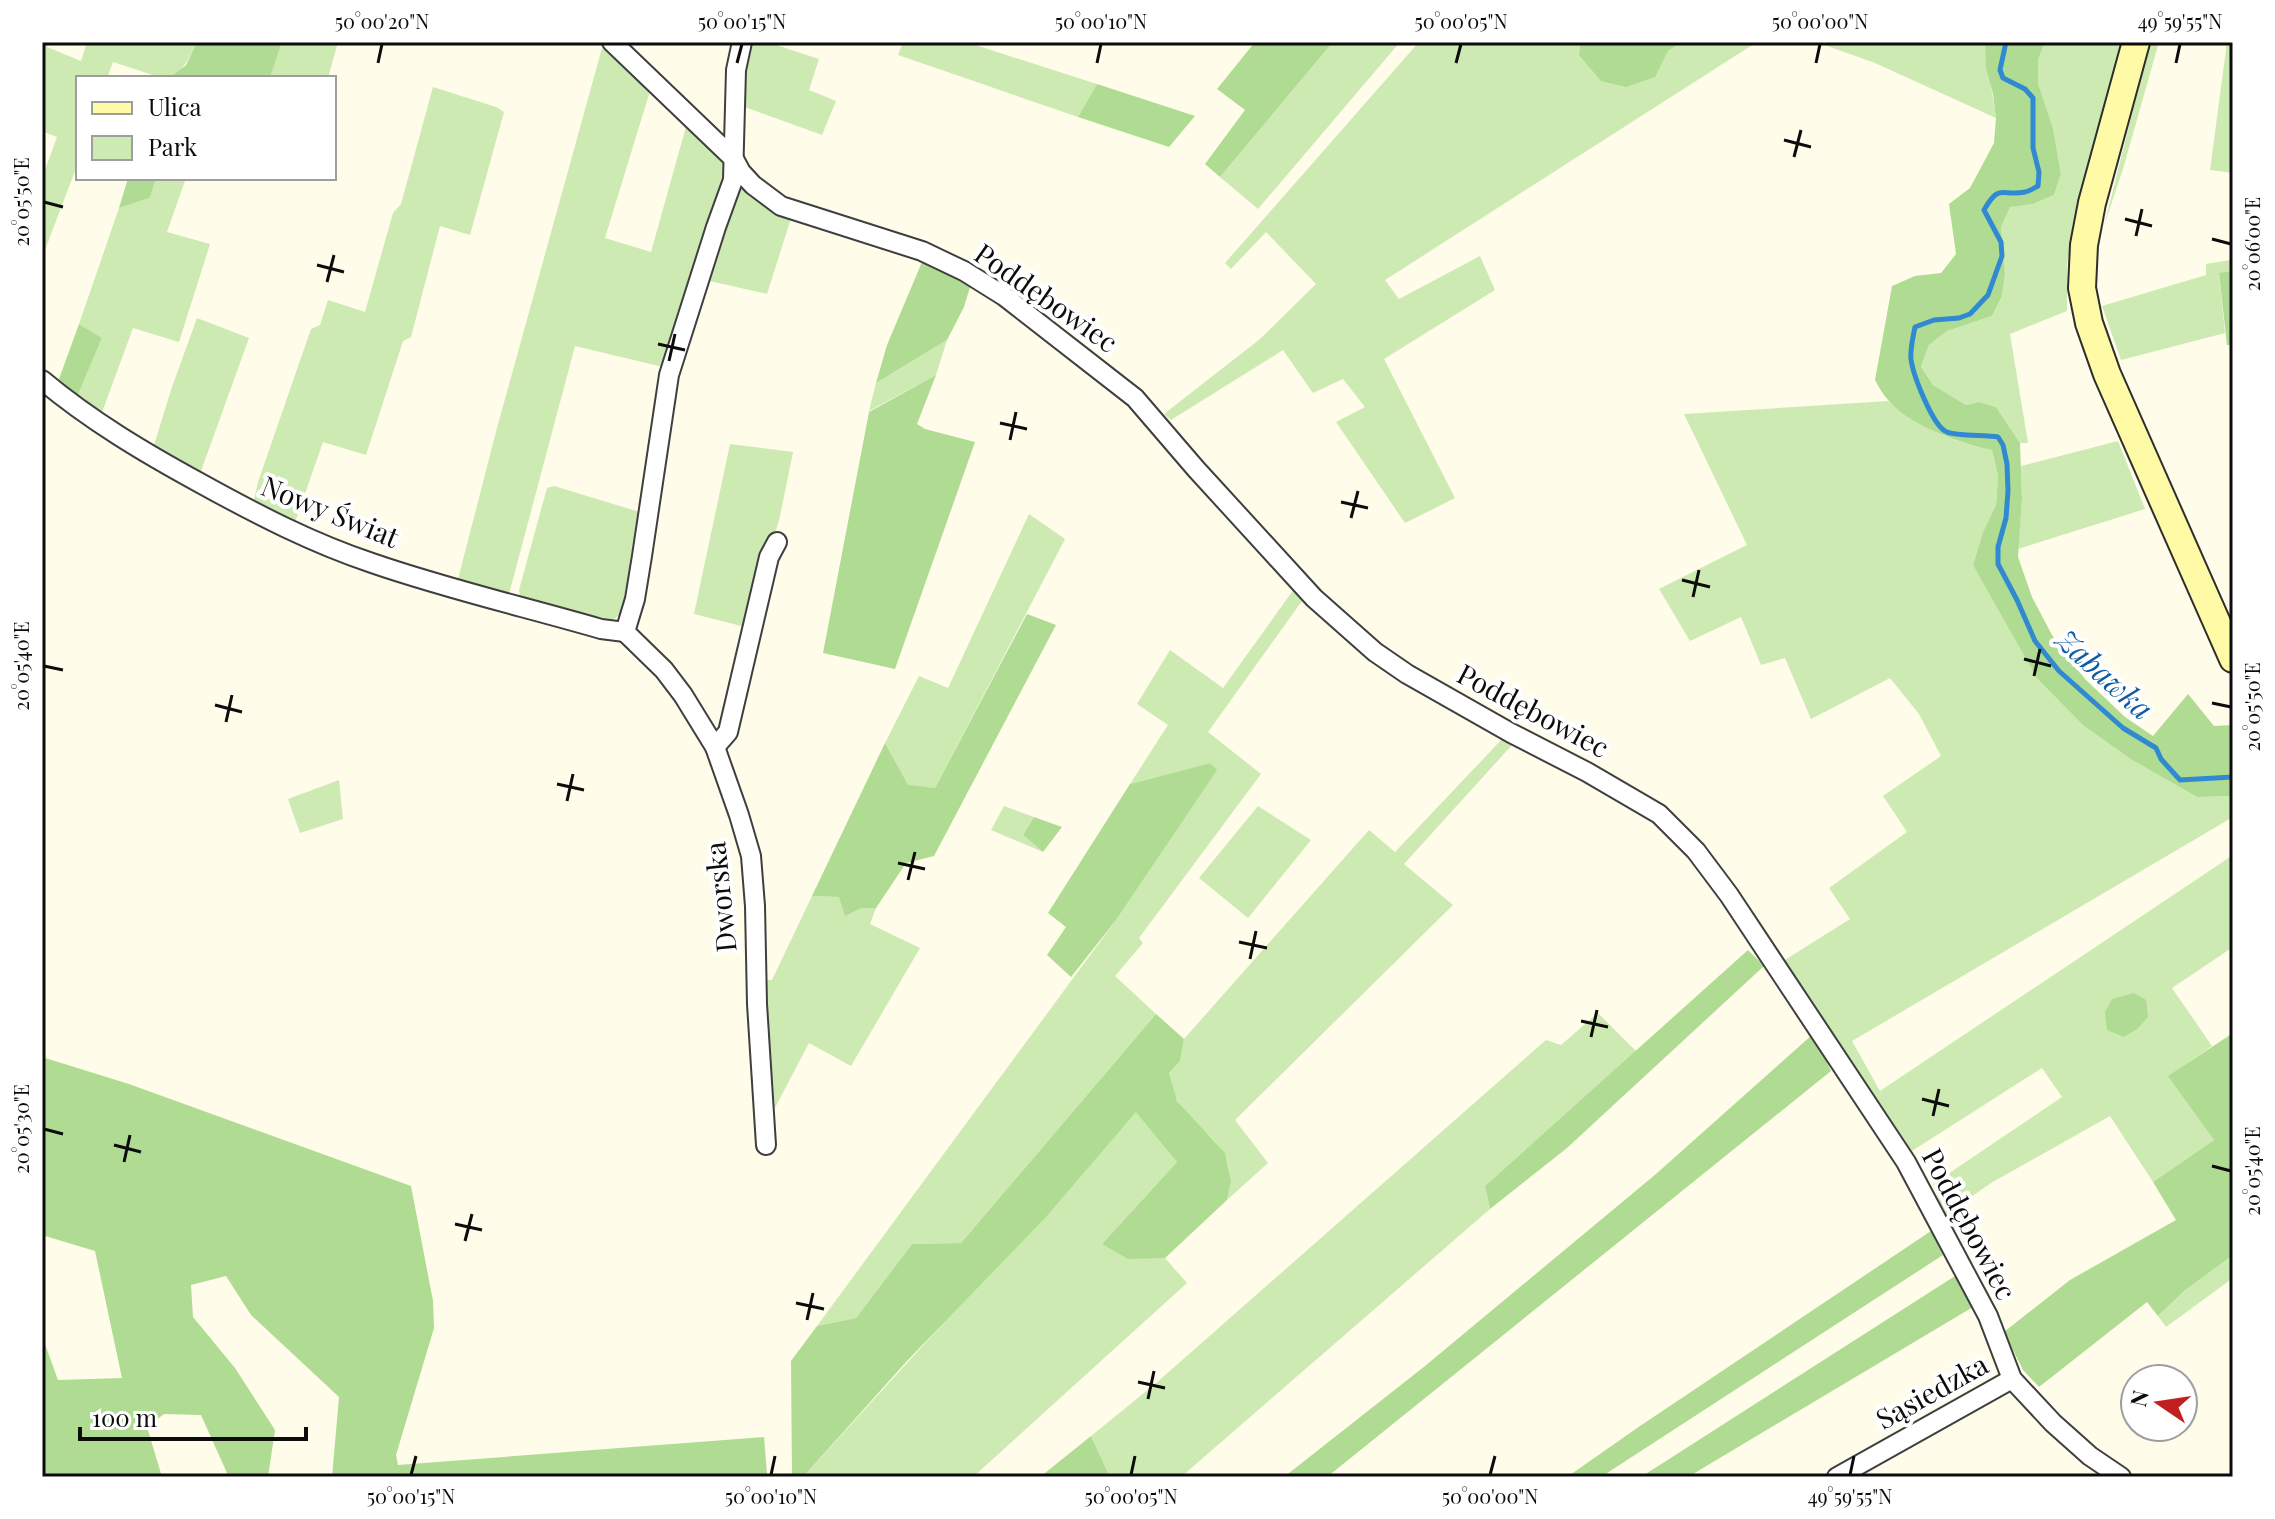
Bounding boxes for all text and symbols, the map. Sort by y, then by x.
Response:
text: 50°00'20"N [335,7,429,34]
text: 50°00'15"N [698,7,786,34]
text: 50°00'10"N [1055,7,1147,34]
text: 50°00'05"N [1414,7,1508,34]
text: 50°00'00"N [1772,7,1868,34]
text: 49°59'55"N [2138,7,2222,34]
legend [76,76,336,180]
text: Ulica [148,90,202,122]
text: Park [148,130,198,162]
text: 20°05'50"E [7,157,34,247]
text: 20°06'00"E [2238,197,2265,291]
street label: Poddębowiec [968,234,1126,360]
street label: Nowy Świat [256,466,406,555]
water label: Zabawka [2047,618,2162,728]
text: 20°05'40"E [7,621,34,711]
street label: Poddębowiec [1451,654,1616,765]
text: 20°05'50"E [2238,662,2265,752]
street label: Dworska [695,840,744,954]
text: 20°05'30"E [7,1084,34,1174]
text: 20°05'40"E [2238,1126,2265,1216]
street label: Poddębowiec [1915,1141,2026,1306]
street label: Sąsiedzka [1869,1345,1994,1437]
north arrow [2119,1363,2199,1443]
text: N [2122,1387,2155,1409]
scale bar [80,1391,306,1441]
text: 100 m [92,1401,157,1433]
text: 50°00'15"N [367,1482,455,1509]
text: 50°00'10"N [725,1482,817,1509]
text: 50°00'05"N [1084,1482,1178,1509]
text: 50°00'00"N [1442,1482,1538,1509]
text: 49°59'55"N [1808,1482,1892,1509]

